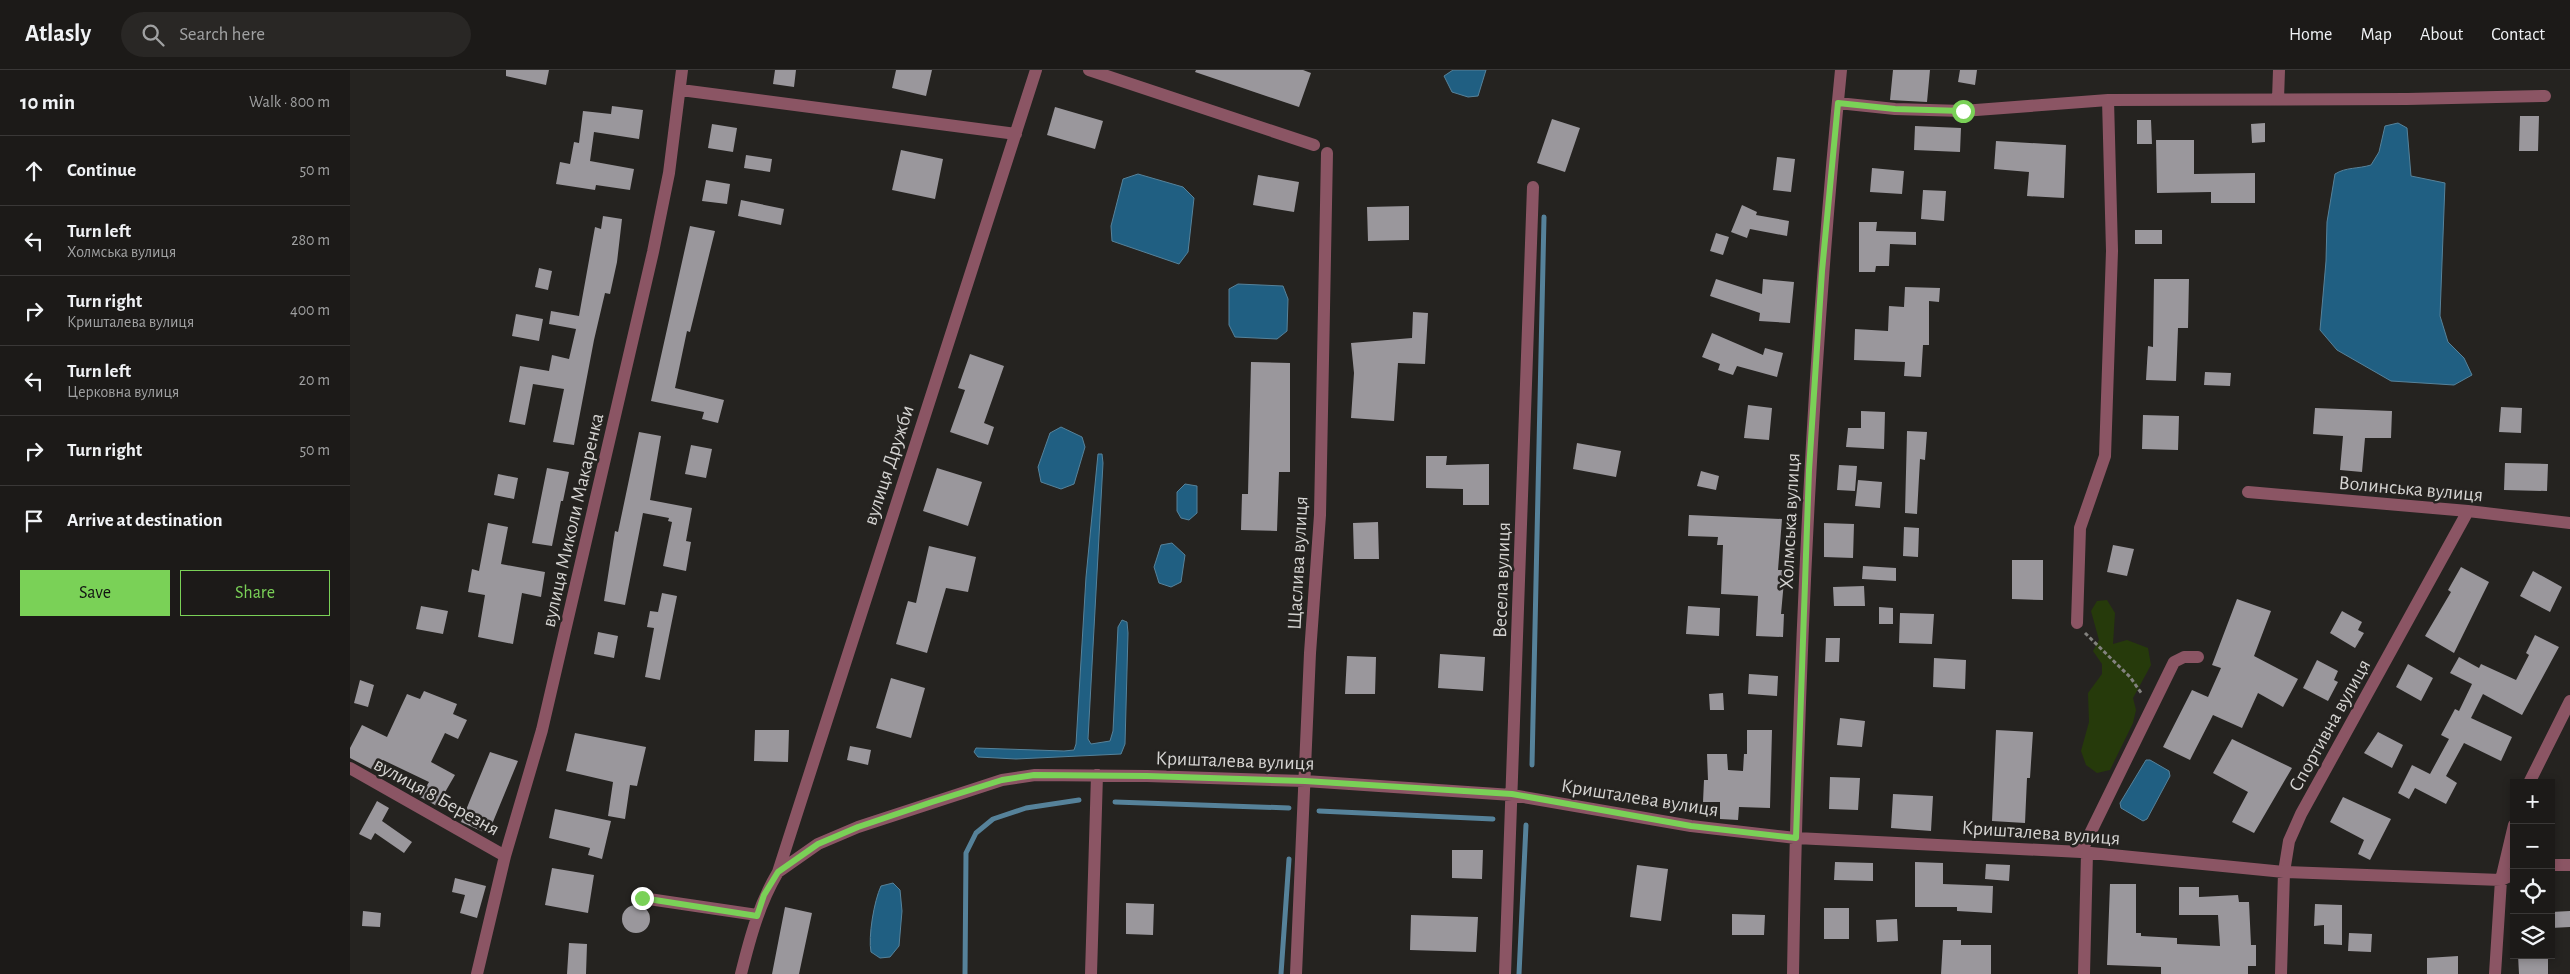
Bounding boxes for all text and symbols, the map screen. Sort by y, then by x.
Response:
search box [121,12,471,57]
icon: search [139,21,167,49]
text: Atlasly [25,22,91,46]
text: Search here [179,25,265,44]
text: Home [2289,26,2332,44]
text: Map [2360,26,2392,44]
text: About [2420,26,2463,44]
text: Contact [2491,26,2545,44]
text: 10 min [20,92,75,113]
text: Walk · 800 m [249,94,330,110]
route start [1952,100,1975,123]
icon: ahead [20,157,48,185]
text: Continue [67,161,136,180]
text: 50 m [299,162,330,178]
text: Turn left [67,222,131,241]
icon: left [20,227,48,255]
text: 280 m [291,232,330,248]
text: Холмська вулиця [67,244,176,260]
text: Turn right [67,292,142,311]
icon: right [20,297,48,325]
text: 400 m [290,302,330,318]
text: Кришталева вулиця [67,314,194,330]
text: Turn left [67,362,131,381]
icon: left [20,367,48,395]
text: 20 m [299,372,330,388]
text: Церковна вулиця [67,384,179,400]
street label: вулиця Дружби [860,403,918,528]
street label: вулиця Миколи Макаренка [539,411,607,629]
icon: right [20,437,48,465]
text: Turn right [67,441,142,460]
text: 50 m [299,442,330,458]
street label: Холмська вулиця [1776,452,1804,590]
street label: Волинська вулиця [2338,473,2484,505]
street label: Щаслива вулиця [1285,496,1311,631]
icon: arrive [20,507,48,535]
text: Arrive at destination [67,511,223,530]
street label: Весела вулиця [1490,522,1514,638]
button: Save [20,570,170,616]
button: Share [180,570,330,616]
street label: Спортивна вулиця [2285,656,2374,795]
street label: Кришталева вулиця [1155,748,1315,774]
street label: вулиця 8 Березня [370,754,503,840]
street label: Кришталева вулиця [1560,776,1720,820]
map controls [2510,779,2555,959]
button: + [2510,779,2555,824]
street label: Кришталева вулиця [1961,817,2121,849]
button: − [2510,824,2555,869]
button: locate [2510,869,2555,914]
route end [631,887,654,910]
button: layers [2510,914,2555,959]

